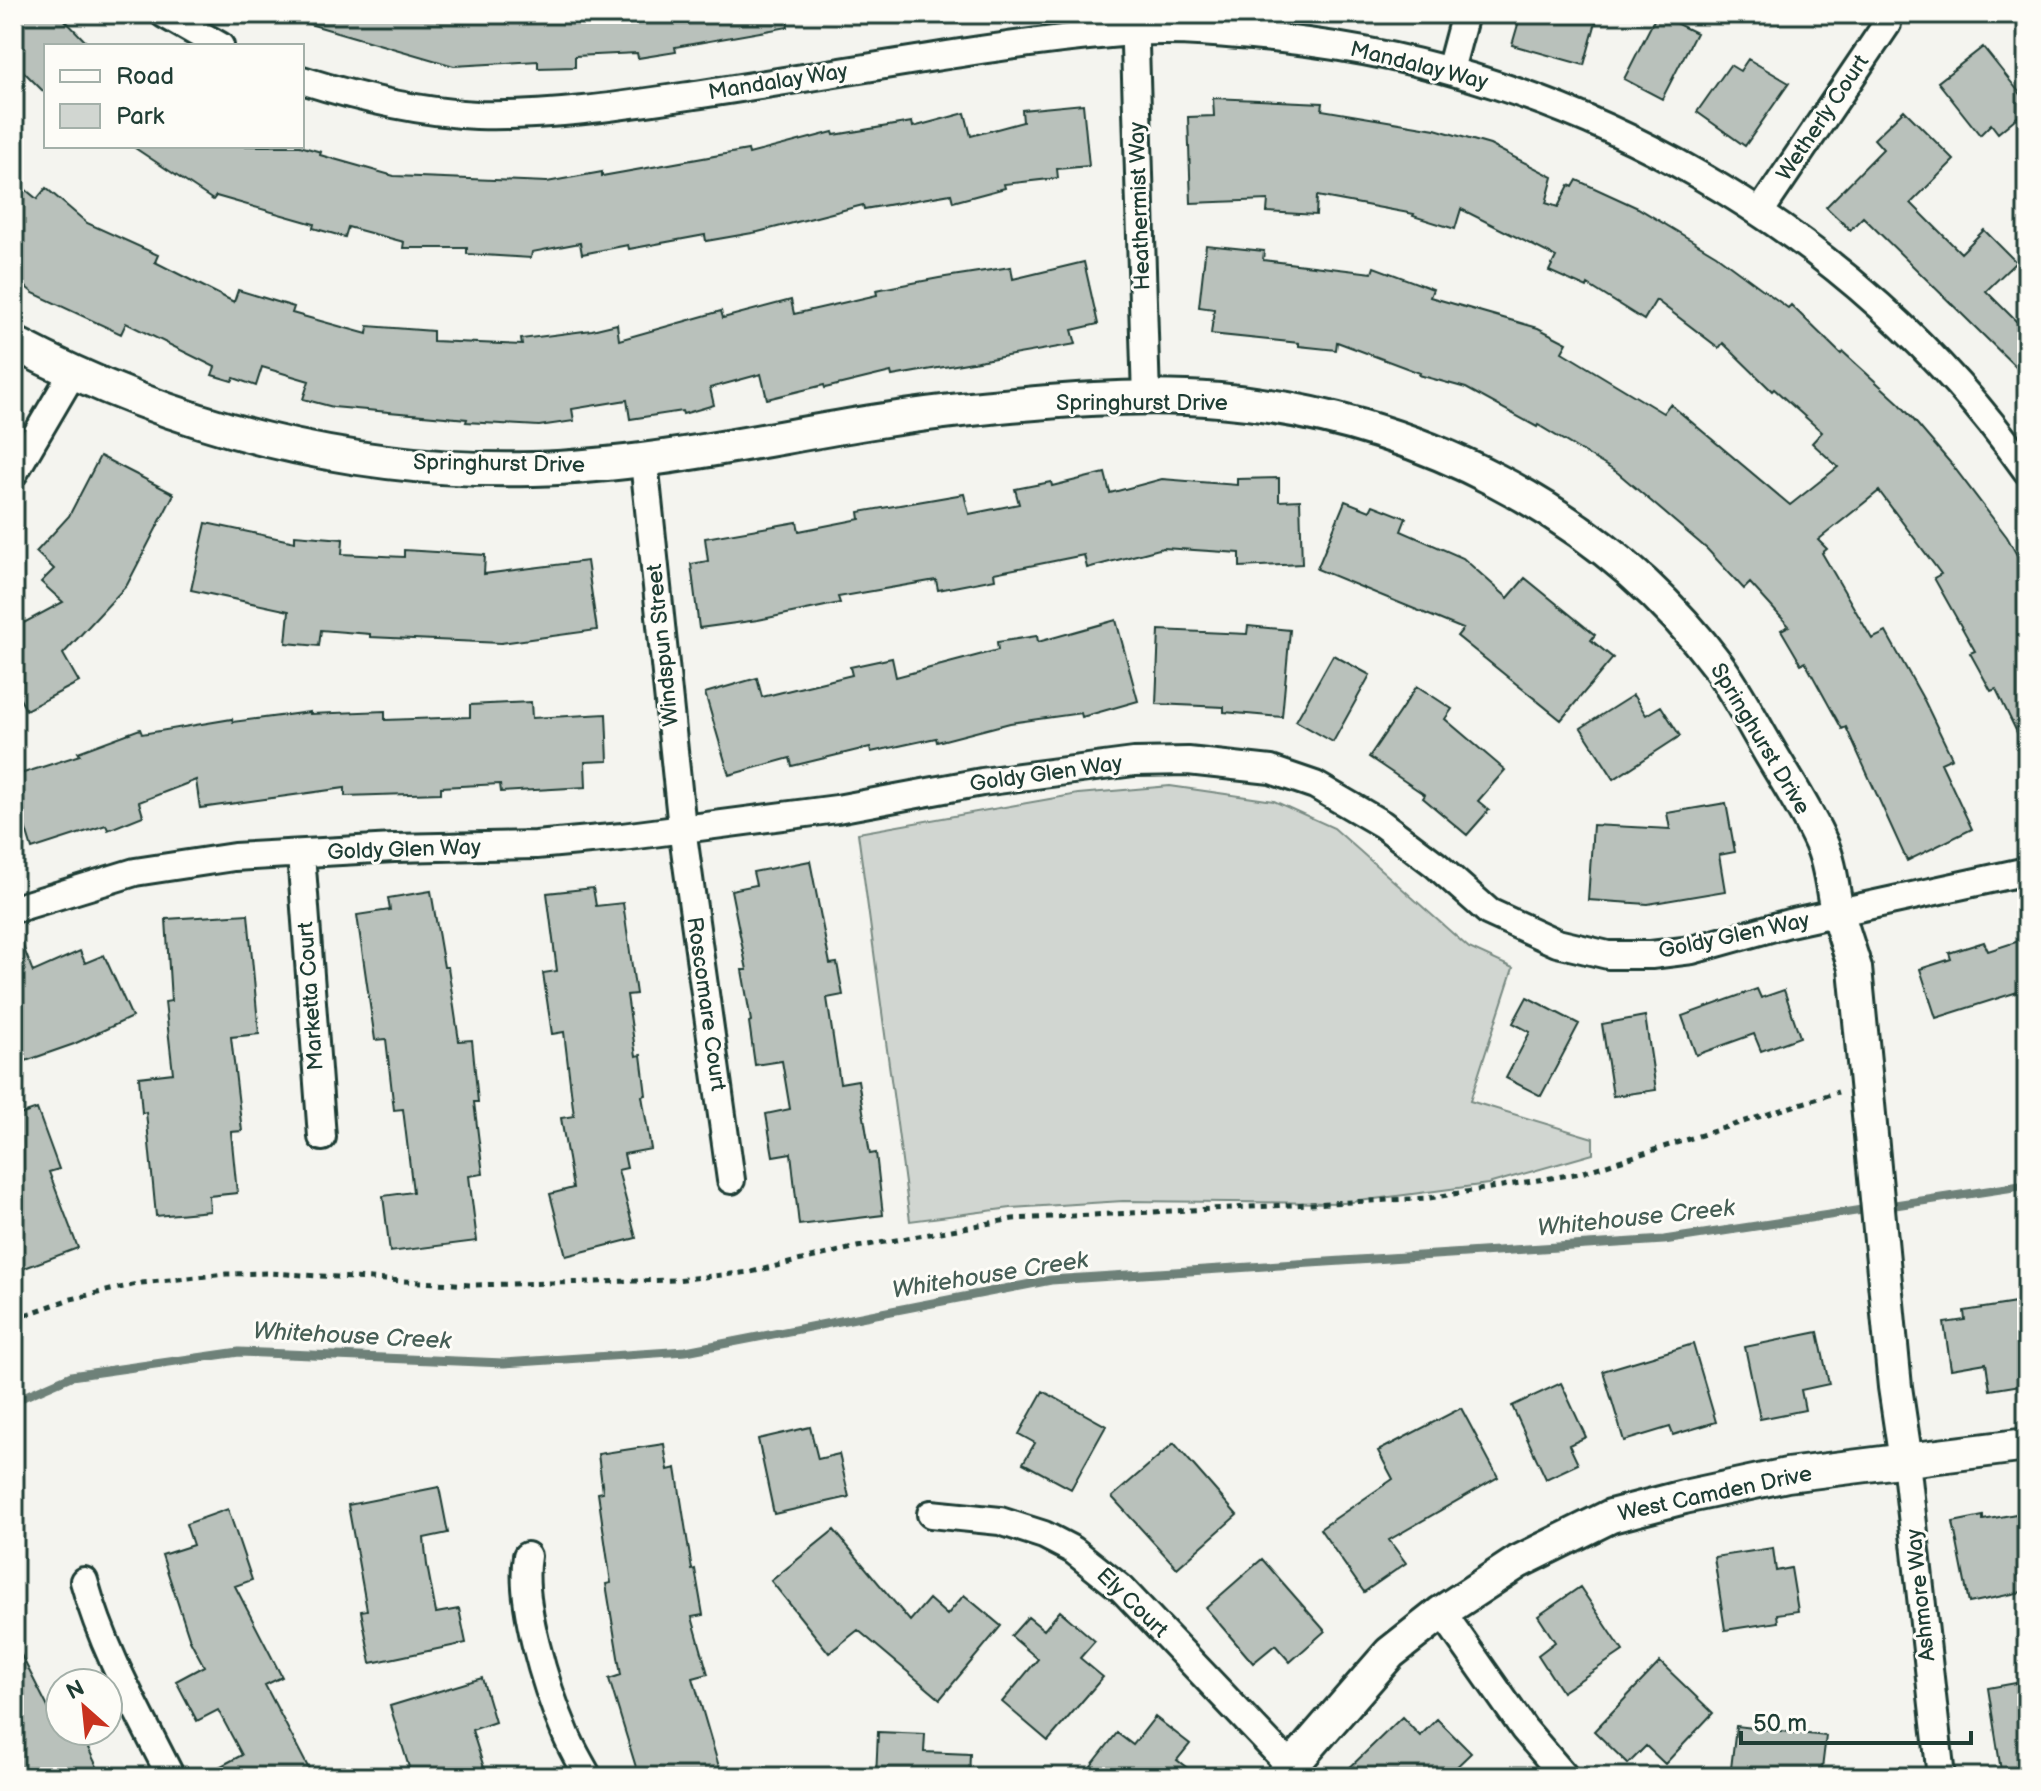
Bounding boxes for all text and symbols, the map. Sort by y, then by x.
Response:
street label: Mandalay Way [1347,36,1491,96]
legend [44,44,304,148]
street label: Wetherly Court [1771,50,1875,186]
street label: Mandalay Way [706,58,850,106]
text: Road [116,62,174,91]
text: Park [116,102,164,131]
street label: Heathermist Way [1124,121,1156,291]
street label: Springhurst Drive [1056,390,1228,417]
street label: Springhurst Drive [413,449,585,479]
street label: Windspun Street [641,562,685,728]
street label: Springhurst Drive [1704,658,1816,820]
street label: Goldy Glen Way [968,750,1124,798]
street label: Goldy Glen Way [327,834,481,866]
street label: Goldy Glen Way [1656,907,1812,965]
street label: Roscomare Court [680,915,732,1093]
street label: Marketta Court [292,920,330,1071]
water label: Whitehouse Creek [1536,1193,1737,1243]
water label: Whitehouse Creek [890,1245,1091,1305]
water label: Whitehouse Creek [252,1316,453,1356]
street label: West Camden Drive [1616,1460,1814,1528]
street label: Ashmore Way [1901,1527,1941,1663]
street label: Ely Court [1091,1562,1174,1644]
north arrow [44,1667,124,1747]
text: N [62,1675,89,1706]
scale bar [1741,1695,1971,1745]
text: 50 m [1753,1709,1807,1738]

